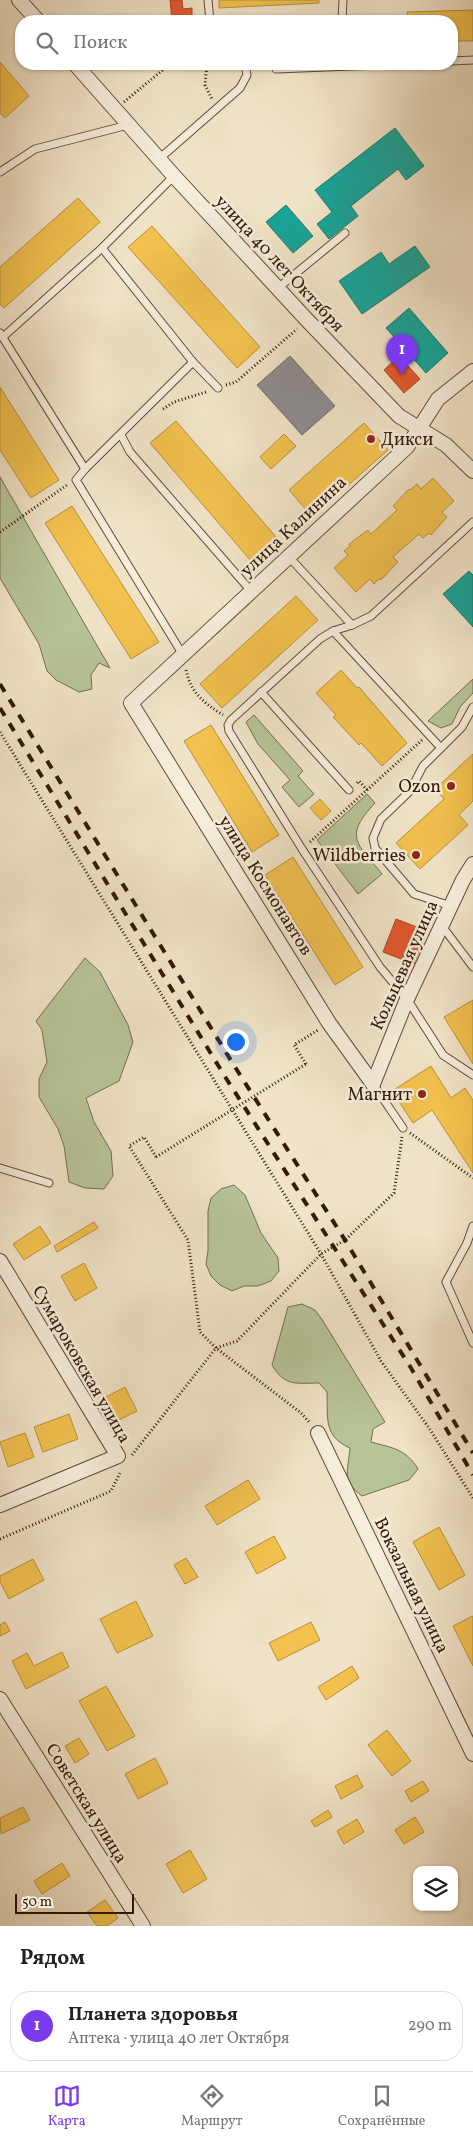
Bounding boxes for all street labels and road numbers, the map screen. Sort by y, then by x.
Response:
street label: улица 40 лет Октября [209,190,349,338]
street label: улица Калинина [235,471,353,583]
street label: улица Космонавтов [212,811,318,961]
street label: Кольцевая улица [365,897,445,1035]
street label: Сумароковская улица [25,1281,136,1448]
street label: Вокзальная улица [367,1514,454,1658]
street label: Советская улица [39,1739,133,1869]

